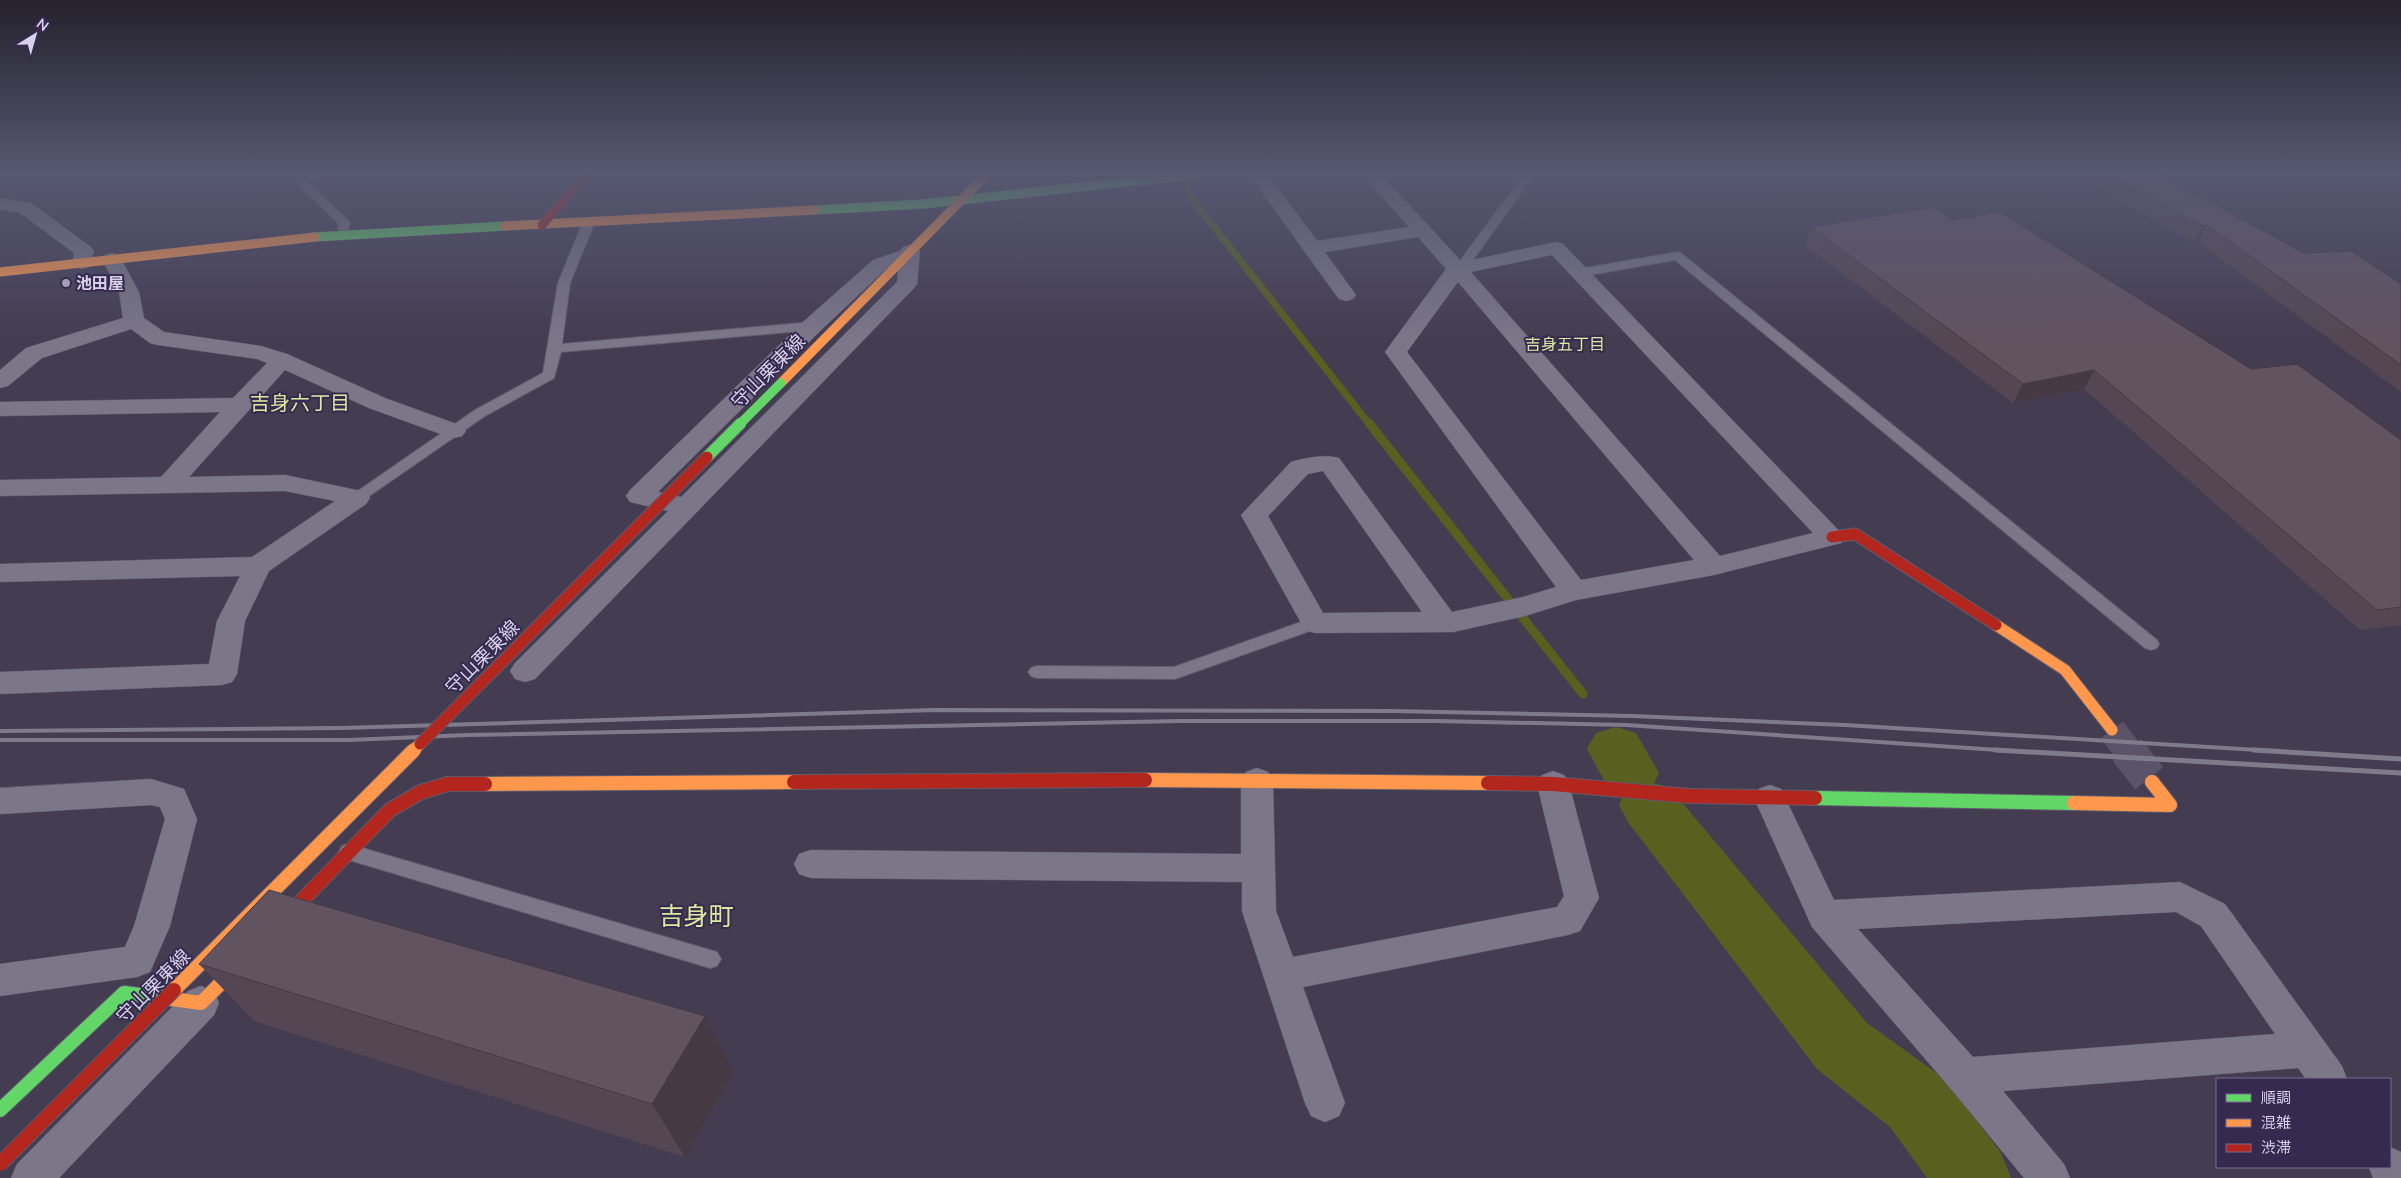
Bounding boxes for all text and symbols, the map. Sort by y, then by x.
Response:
north arrow [10,10,60,60]
text: N [33,14,52,35]
place label: 池田屋 [76,273,124,293]
marker: 池田屋 [60,277,72,289]
street label: 守山栗東線 [726,329,810,413]
district label: 吉身五丁目 [1525,334,1605,354]
district label: 吉身六丁目 [250,390,350,415]
street label: 守山栗東線 [440,615,524,699]
district label: 吉身町 [658,900,734,931]
street label: 守山栗東線 [111,944,195,1028]
legend [2216,1078,2391,1168]
text: 順調 [2261,1088,2291,1107]
text: 混雑 [2261,1113,2291,1132]
text: 渋滞 [2261,1138,2291,1157]

